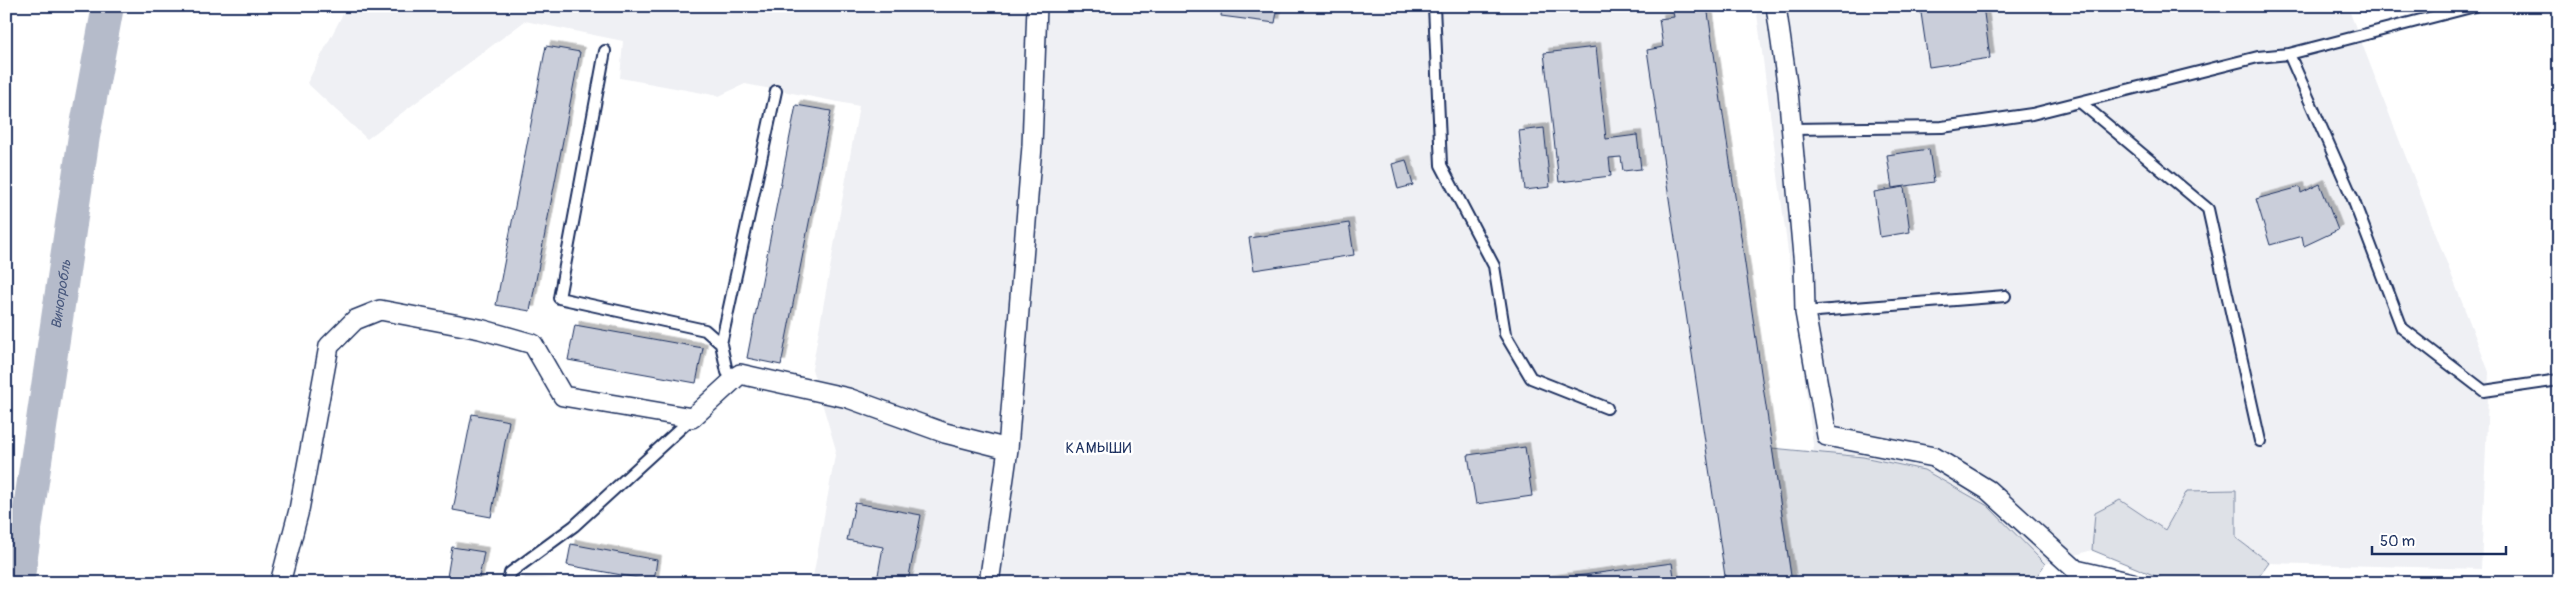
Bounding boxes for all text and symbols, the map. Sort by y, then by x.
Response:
water label: Виногробль [47,258,74,330]
district label: КАМЫШИ [1065,439,1133,458]
scale bar [2372,524,2506,556]
text: 50 m [2380,532,2415,551]

